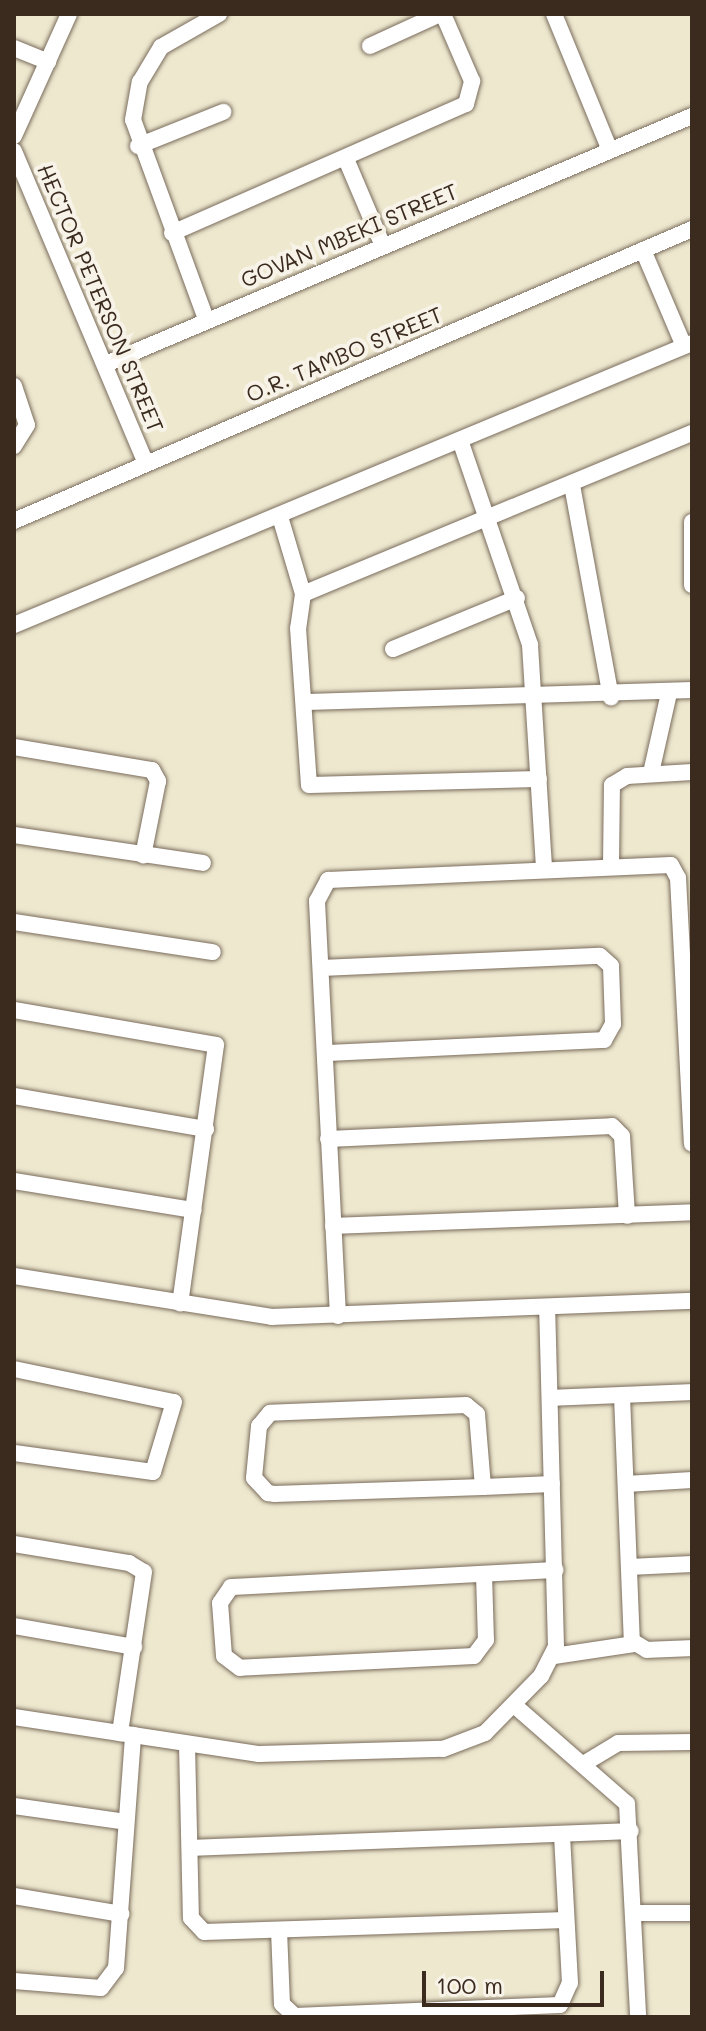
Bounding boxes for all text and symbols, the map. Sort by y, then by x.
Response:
street label: HECTOR PETERSON STREET [32,160,170,436]
street label: GOVAN MBEKI STREET [237,177,461,293]
street label: O.R. TAMBO STREET [242,301,446,407]
scale bar [426,1955,608,2005]
text: 100 m [436,1969,503,2000]

